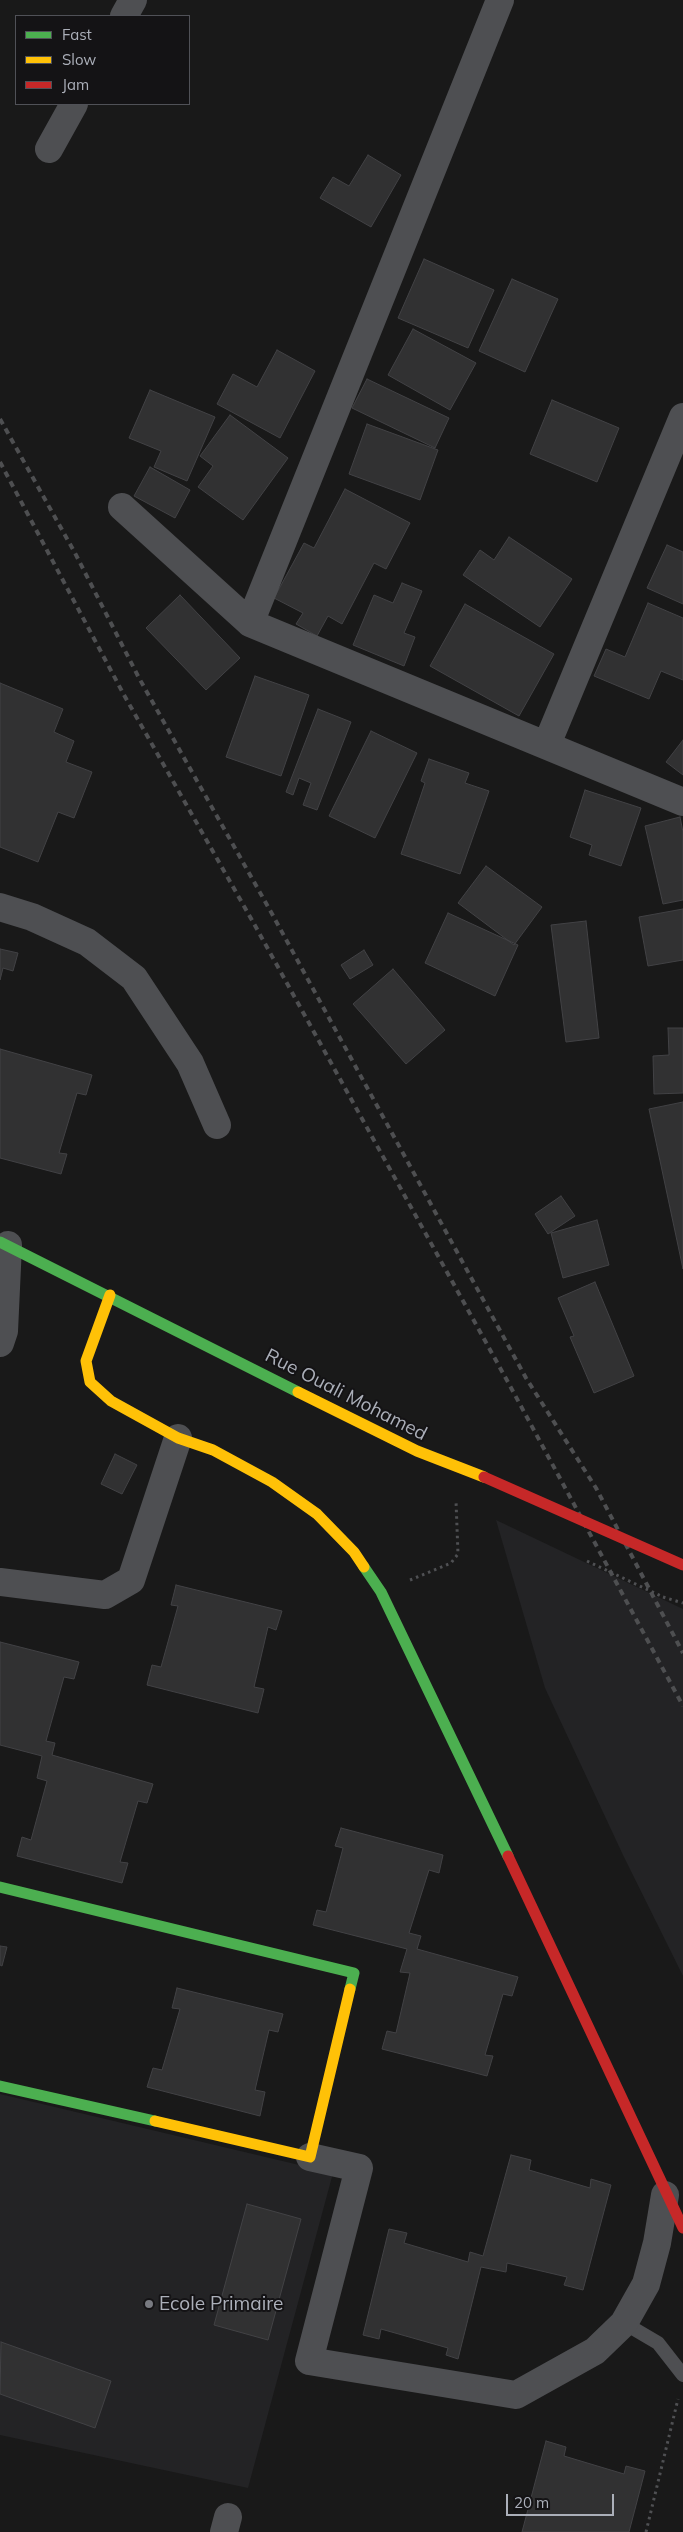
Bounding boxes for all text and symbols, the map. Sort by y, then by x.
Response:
legend [15,15,190,105]
text: Fast [62,25,92,44]
text: Slow [62,50,96,69]
text: Jam [62,75,89,94]
street label: Rue Ouali Mohamed [261,1344,431,1446]
place label: Ecole Primaire [159,2293,283,2315]
marker: Ecole Primaire [143,2298,155,2310]
scale bar [508,2484,616,2516]
text: 20 m [514,2493,549,2512]

